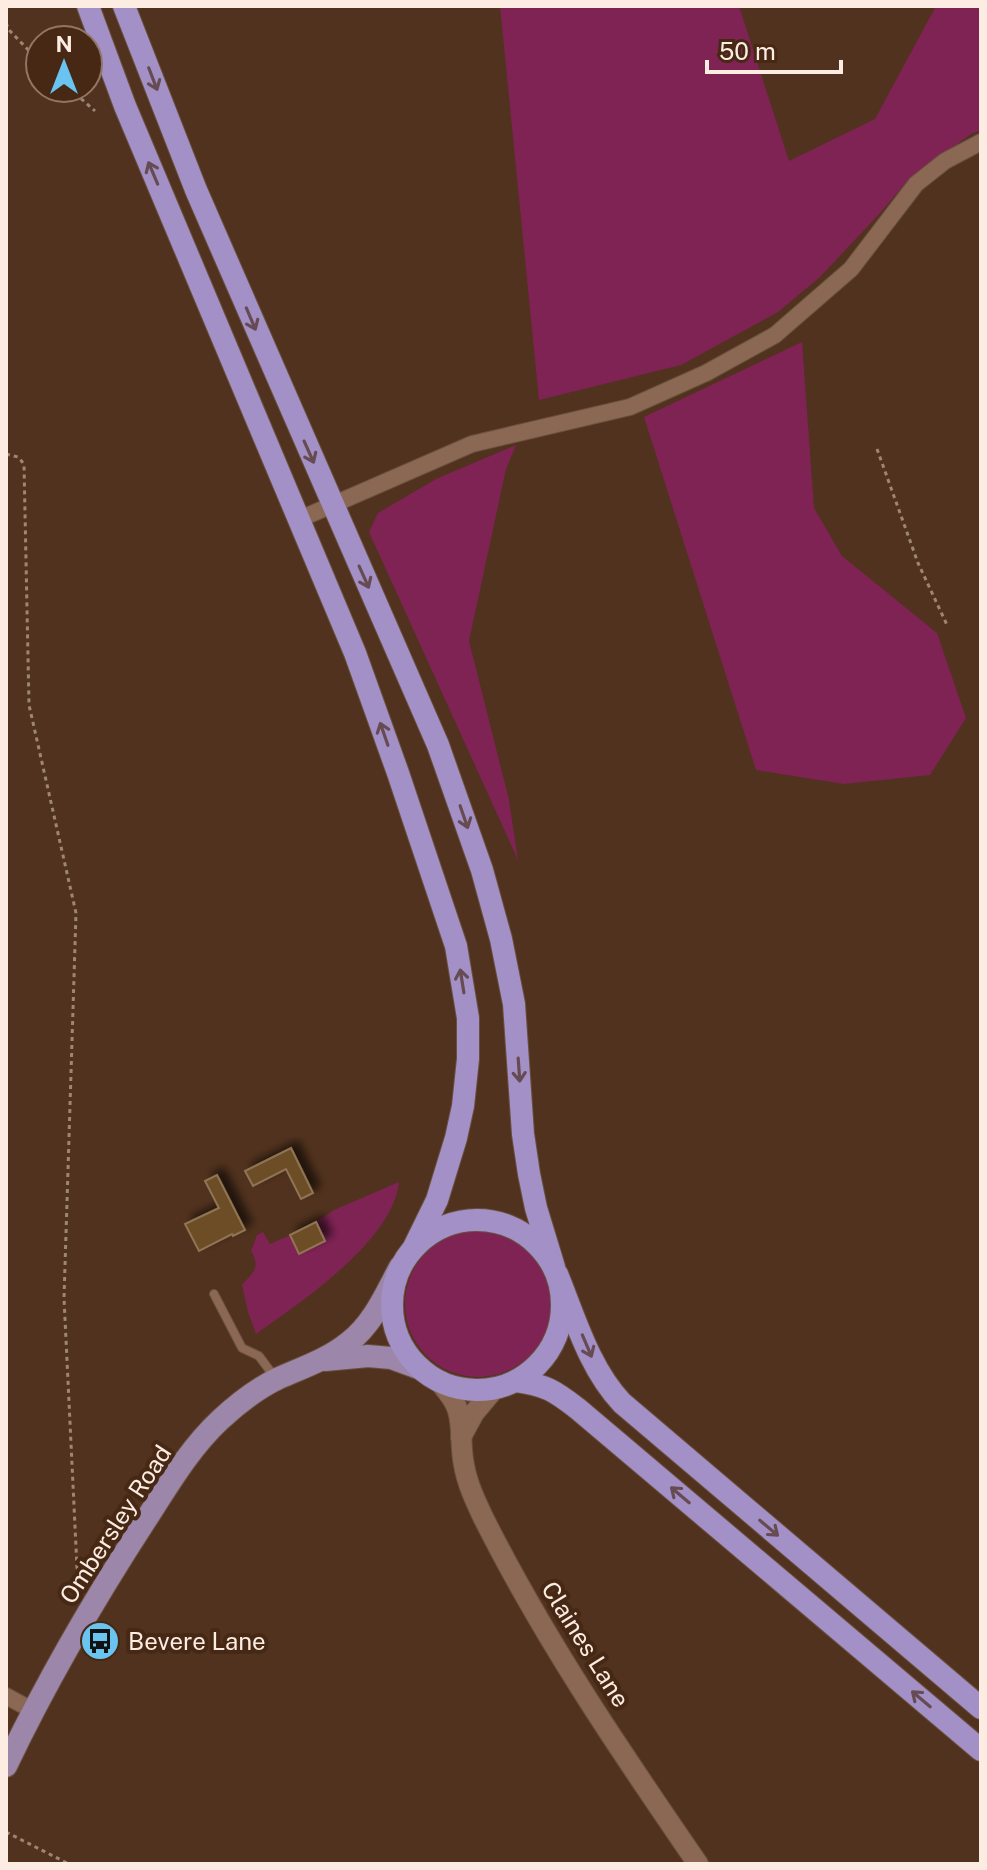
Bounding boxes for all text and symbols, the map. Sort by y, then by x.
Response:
north arrow [24,24,104,104]
scale bar [707,24,841,74]
text: N [55,31,73,57]
text: 50 m [719,37,776,65]
one-way arrow [147,66,161,91]
one-way arrow [144,161,159,186]
one-way arrow [245,306,260,331]
one-way arrow [302,439,317,463]
one-way arrow [357,565,372,589]
one-way arrow [376,722,390,746]
one-way arrow [457,804,472,829]
one-way arrow [454,969,469,994]
one-way arrow [512,1056,527,1083]
one-way arrow [580,1333,595,1358]
street label: Ombersley Road [53,1440,177,1608]
one-way arrow [670,1486,691,1504]
one-way arrow [758,1519,778,1537]
street label: Claines Lane [536,1576,636,1712]
bus stop icon: Bevere Lane [79,1620,121,1662]
place label: Bevere Lane [128,1627,266,1655]
one-way arrow [912,1690,932,1708]

